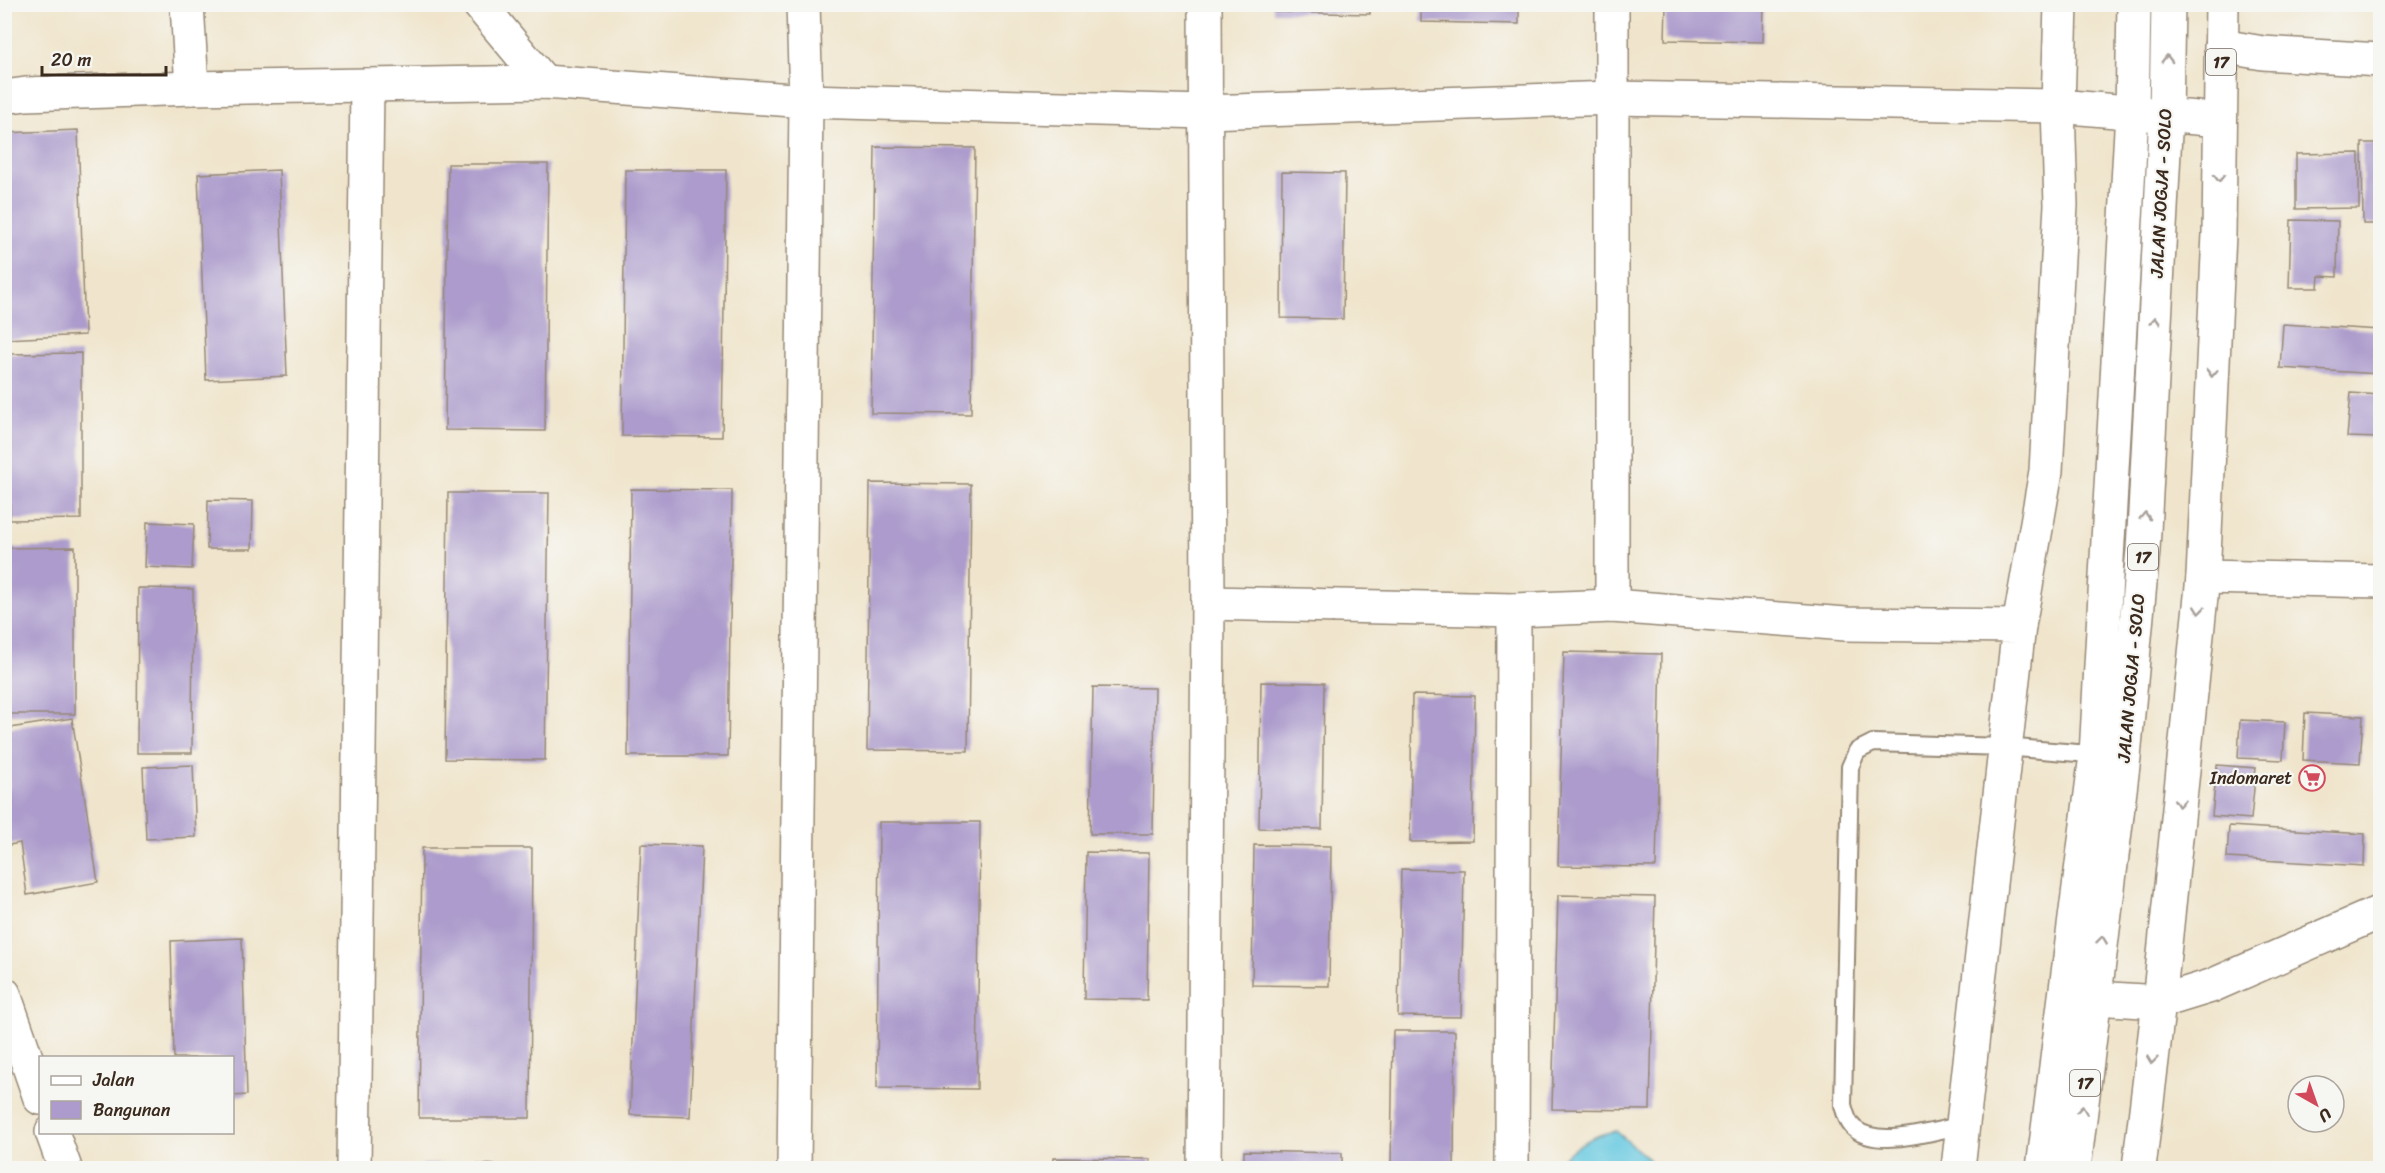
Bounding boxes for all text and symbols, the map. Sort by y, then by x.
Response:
scale bar [42,39,166,77]
text: 20 m [51,44,91,76]
road number: 17 [2206,49,2236,75]
one-way arrow [2160,55,2173,64]
street label: JALAN JOGJA - SOLO [2141,107,2181,280]
one-way arrow [2213,174,2225,183]
one-way arrow [2148,317,2161,326]
one-way arrow [2206,368,2219,377]
one-way arrow [2138,511,2151,520]
road number: 17 [2128,544,2158,570]
street label: JALAN JOGJA - SOLO [2108,592,2154,765]
one-way arrow [2193,605,2206,614]
place label: Indomaret [2209,762,2292,794]
supermarket icon: Indomaret [2297,763,2327,793]
one-way arrow [2173,799,2186,808]
one-way arrow [2095,935,2108,944]
legend [39,1056,234,1134]
one-way arrow [2146,1056,2158,1065]
text: Jalan [92,1064,135,1096]
road number: 17 [2070,1070,2100,1096]
north arrow [2286,1074,2346,1134]
text: Bangunan [93,1094,171,1126]
text: U [2311,1101,2339,1131]
one-way arrow [2075,1106,2087,1115]

